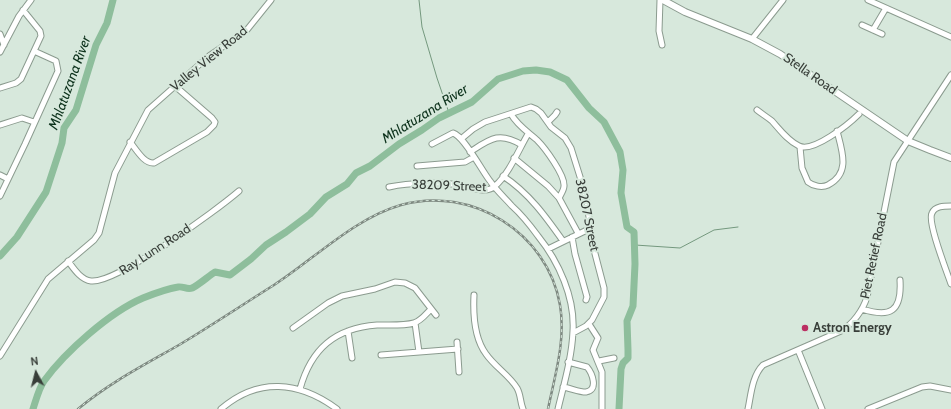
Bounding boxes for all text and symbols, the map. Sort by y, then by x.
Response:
street label: Valley View Road [167,23,251,95]
water label: Mhlatuzana River [45,34,95,132]
street label: Stella Road [780,50,840,98]
water label: Mhlatuzana River [379,81,471,147]
street label: 38209 Street [411,177,487,195]
street label: 38207 Street [572,177,602,253]
street label: Piet Retief Road [857,212,891,300]
street label: Ray Lunn Road [116,221,194,279]
place label: Astron Energy [813,320,892,336]
marker: Astron Energy [800,323,810,333]
north arrow [16,353,56,393]
text: N [30,354,39,369]

